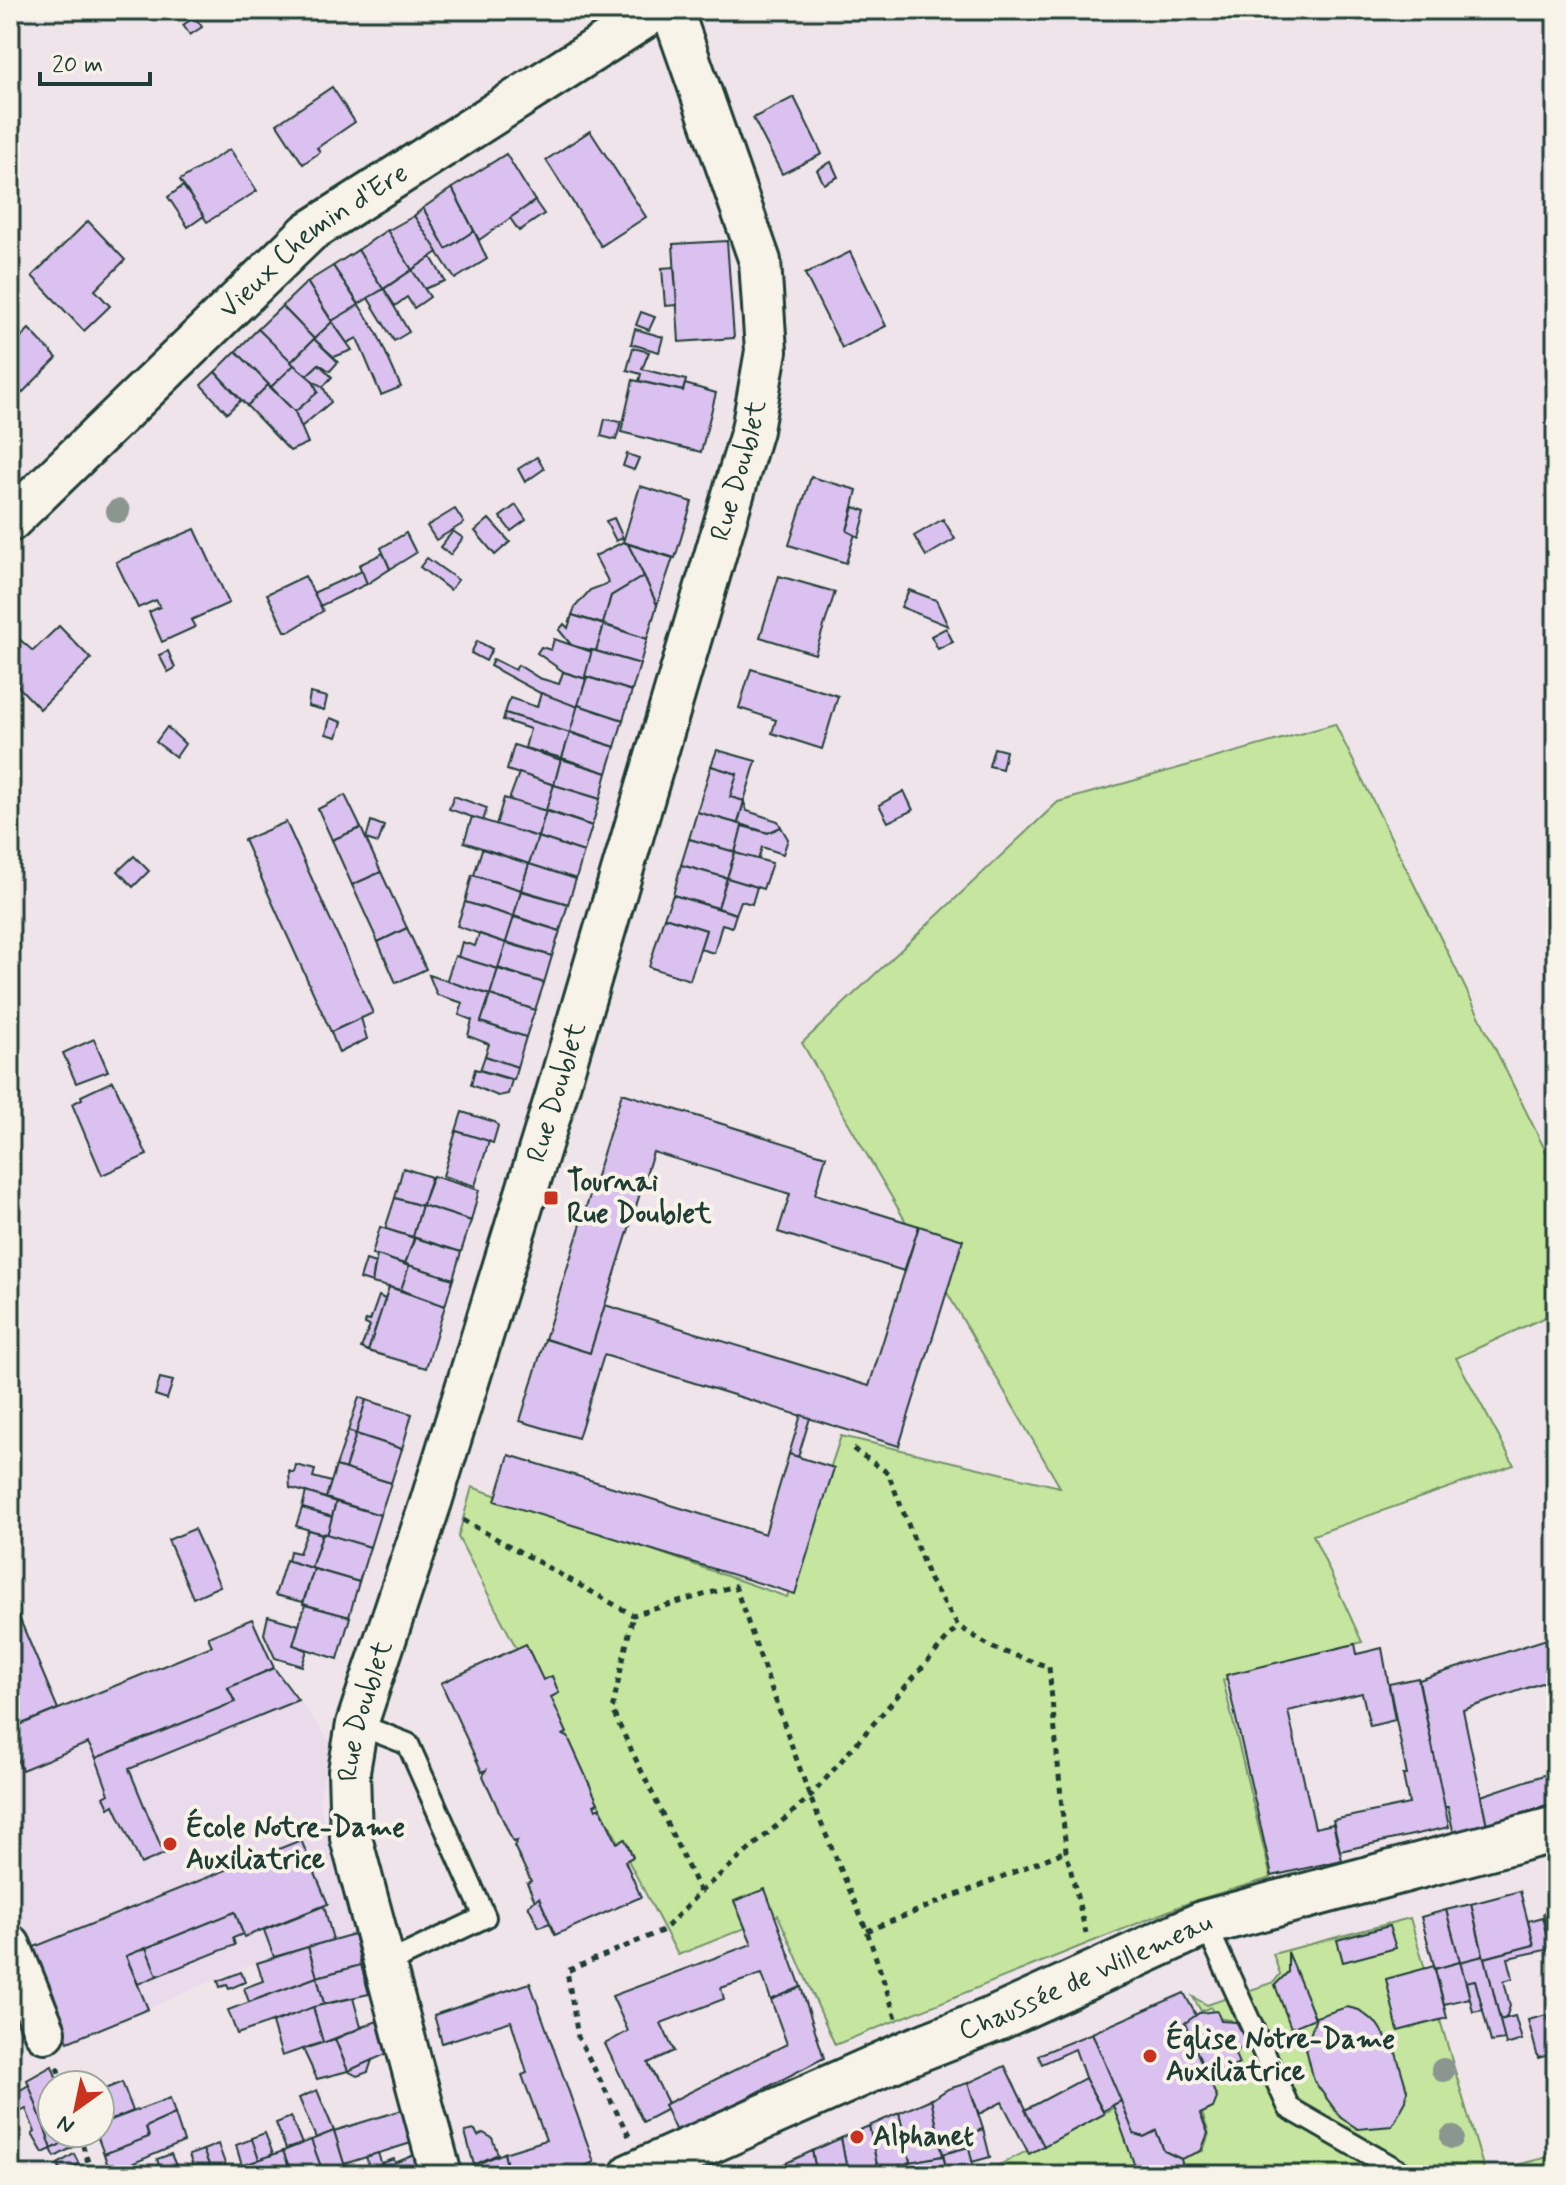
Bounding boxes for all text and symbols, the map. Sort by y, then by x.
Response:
scale bar [40,36,150,86]
text: 20 m [52,50,103,81]
street label: Vieux Chemin d'Ere [211,155,415,327]
street label: Rue Doublet [702,397,775,545]
street label: Rue Doublet [518,1017,595,1167]
place label: Tournai Rue Doublet [567,1164,712,1233]
marker: Tournai Rue Doublet [542,1189,560,1207]
street label: Rue Doublet [330,1635,402,1782]
place label: École Notre-Dame Auxiliatrice [186,1808,405,1879]
marker: École Notre-Dame Auxiliatrice [161,1835,179,1853]
street label: Chaussée de Willemeau [953,1904,1218,2050]
place label: Église Notre-Dame Auxiliatrice [1166,2020,1395,2091]
marker: Église Notre-Dame Auxiliatrice [1141,2047,1159,2065]
north arrow [36,2069,116,2149]
text: N [52,2108,80,2140]
place label: Alphanet [873,2119,974,2156]
marker: Alphanet [848,2128,866,2146]

